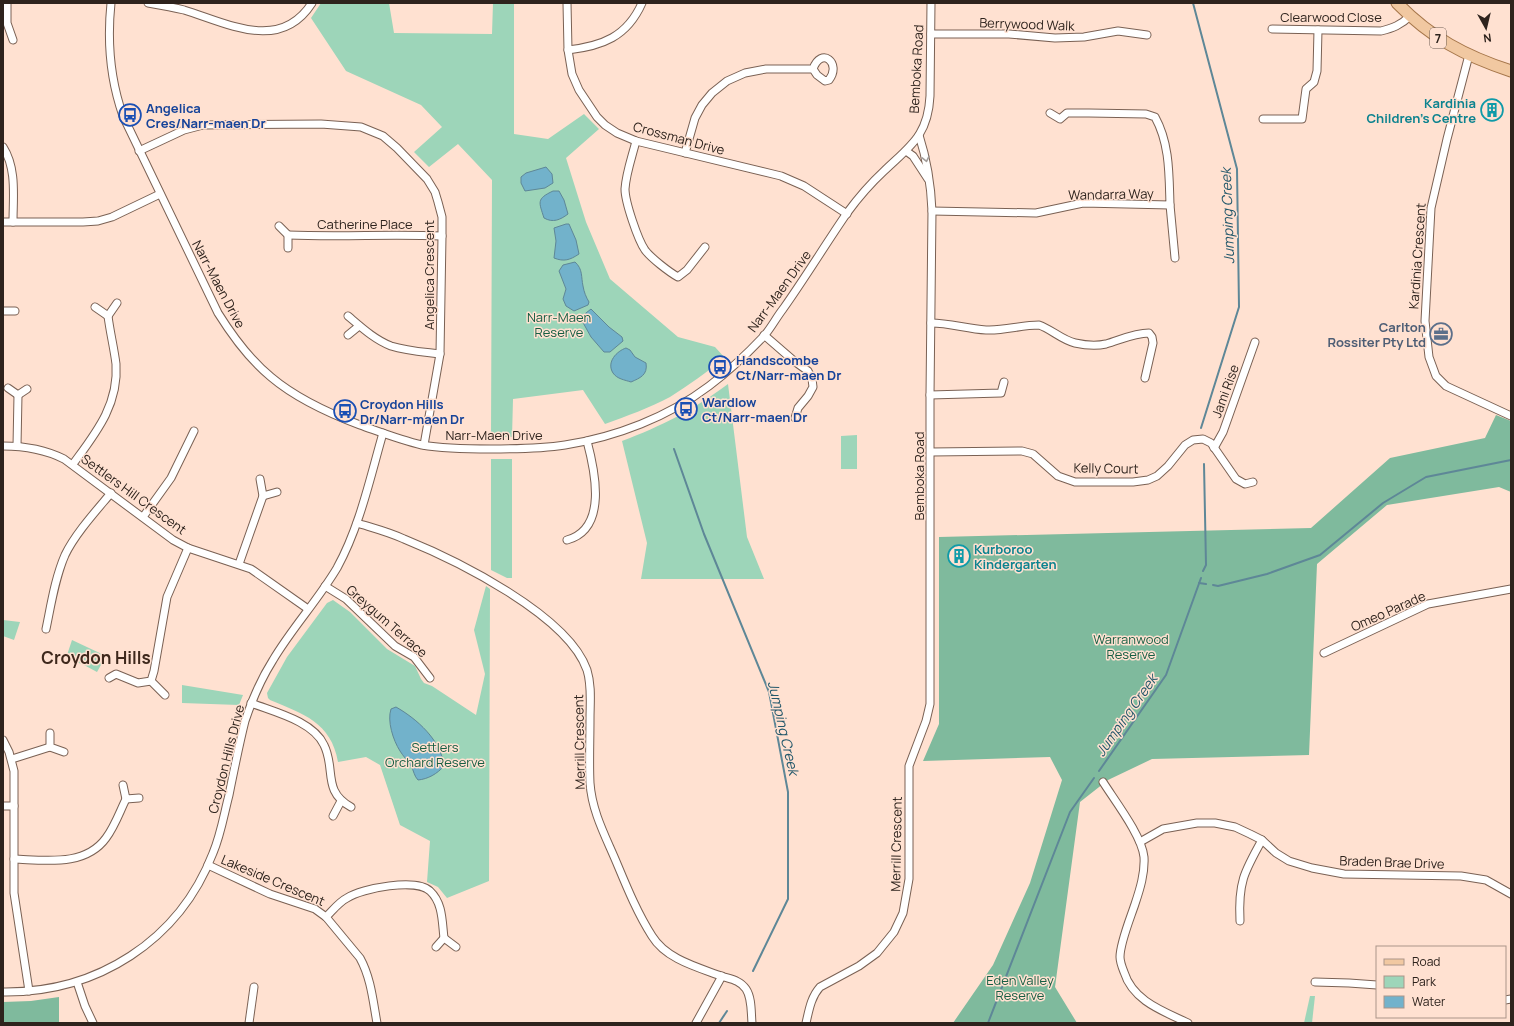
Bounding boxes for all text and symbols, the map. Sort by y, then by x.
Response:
street label: Clearwood Close [1280,8,1382,26]
north arrow [1466,8,1506,48]
street label: Berrywood Walk [979,13,1076,35]
street label: Bemboka Road [905,24,927,114]
road number: 7 [1430,28,1446,48]
text: N [1482,30,1492,46]
place label: Kardinia Children's Centre [1366,94,1476,127]
building icon: Kardinia Children's Centre [1479,97,1505,123]
place label: Angelica Cres/Narr-maen Dr [146,99,266,132]
bus stop icon: Angelica Cres/Narr-maen Dr [117,102,143,128]
street label: Crossman Drive [631,117,727,159]
one-way arrow [921,155,929,162]
water label: Jumping Creek [1216,166,1238,264]
street label: Wandarra Way [1068,184,1154,204]
street label: Kardinia Crescent [1404,202,1430,310]
street label: Catherine Place [317,215,413,233]
street label: Angelica Crescent [420,220,438,330]
street label: Narr-Maen Drive [188,237,250,331]
street label: Narr-Maen Drive [743,246,815,336]
park label: Narr-Maen Reserve [527,308,591,341]
place label: Carlton Rossiter Pty Ltd [1327,318,1426,351]
office icon: Carlton Rossiter Pty Ltd [1428,321,1454,347]
place label: Handscombe Ct/Narr-maen Dr [736,351,841,384]
bus stop icon: Handscombe Ct/Narr-maen Dr [707,354,733,380]
street label: Jami Rise [1207,361,1243,420]
place label: Wardlow Ct/Narr-maen Dr [702,393,807,426]
place label: Croydon Hills Dr/Narr-maen Dr [360,395,464,428]
bus stop icon: Wardlow Ct/Narr-maen Dr [673,396,699,422]
bus stop icon: Croydon Hills Dr/Narr-maen Dr [332,398,358,424]
street label: Narr-Maen Drive [445,426,543,444]
street label: Bemboka Road [910,432,928,520]
street label: Settlers Hill Crescent [78,450,190,538]
street label: Kelly Court [1073,458,1139,478]
place label: Kurboroo Kindergarten [974,540,1057,573]
building icon: Kurboroo Kindergarten [946,543,972,569]
street label: Greygum Terrace [343,581,432,662]
street label: Omeo Parade [1348,586,1429,635]
park label: Warranwood Reserve [1093,630,1169,663]
district label: Croydon Hills [41,646,151,669]
water label: Jumping Creek [1091,669,1162,760]
water label: Jumping Creek [764,679,805,779]
street label: Merrill Crescent [569,694,589,790]
street label: Croydon Hills Drive [204,702,248,815]
park label: Settlers Orchard Reserve [385,738,485,771]
street label: Merrill Crescent [886,796,906,892]
street label: Lakeside Crescent [218,850,328,910]
street label: Braden Brae Drive [1339,851,1445,873]
legend [1376,946,1506,1018]
text: Road [1412,953,1440,970]
park label: Eden Valley Reserve [986,971,1054,1004]
text: Park [1412,973,1437,990]
text: Water [1412,993,1446,1010]

